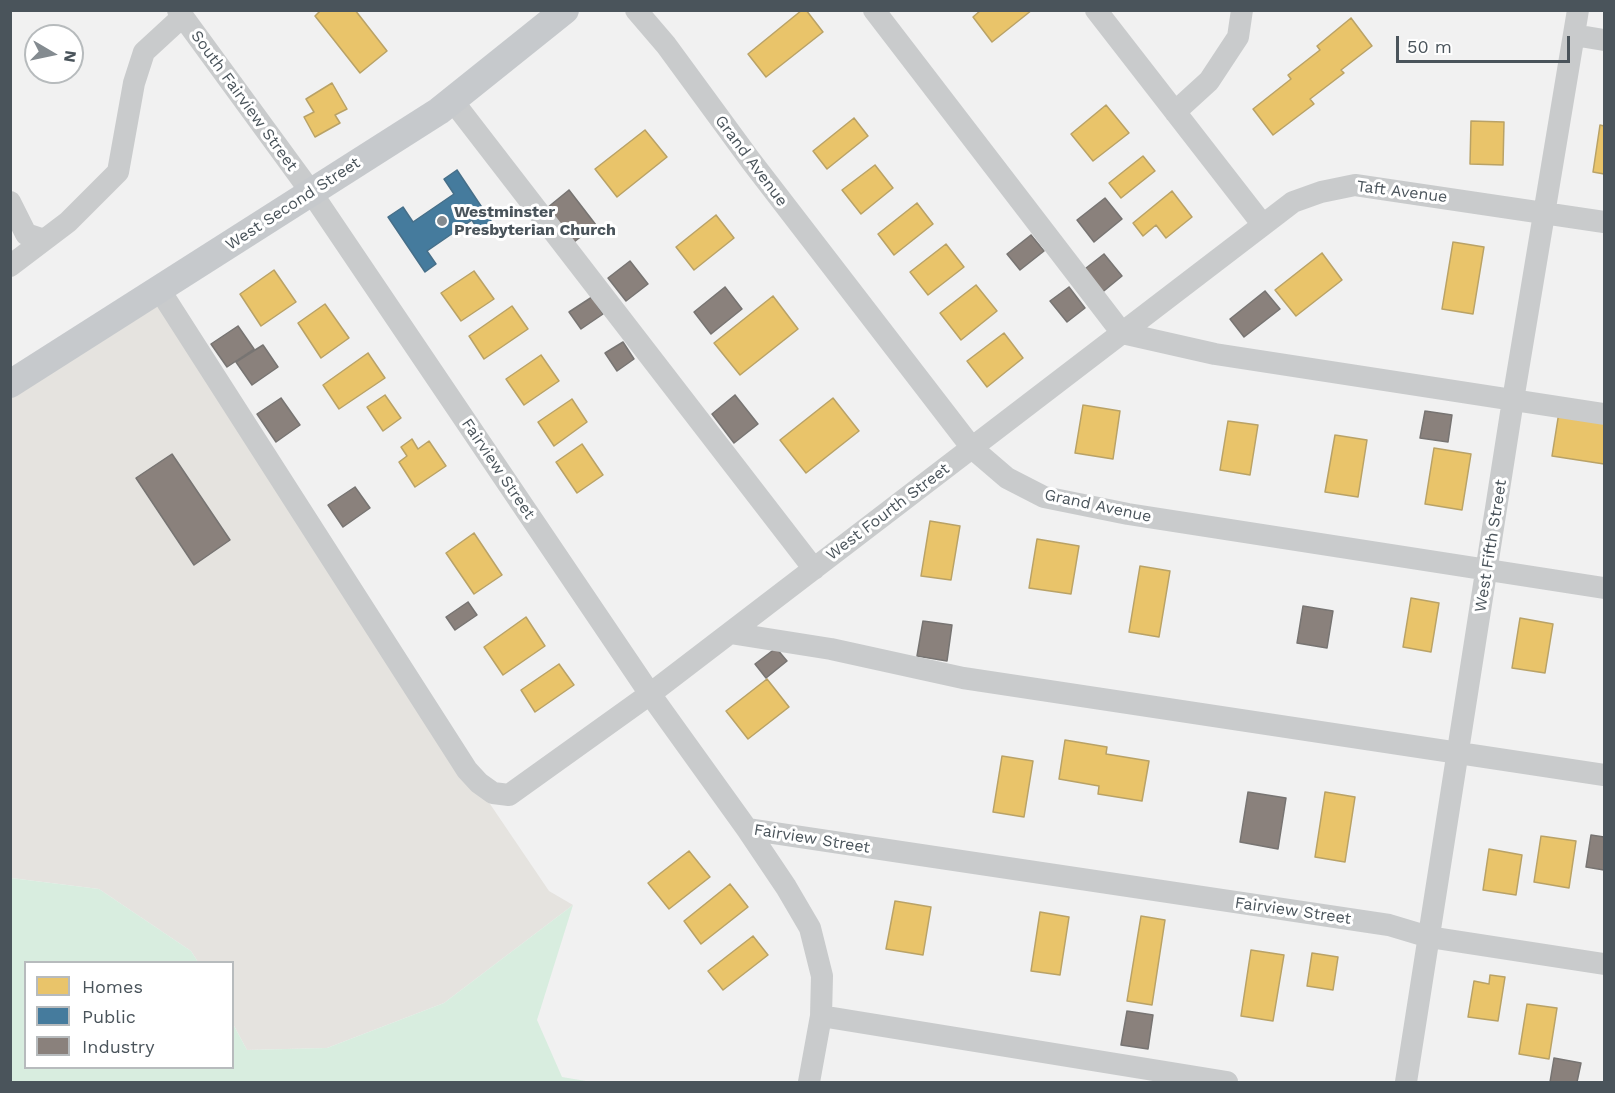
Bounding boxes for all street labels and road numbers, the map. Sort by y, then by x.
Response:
street label: South Fairview Street [187,27,301,175]
street label: Grand Avenue [711,112,791,210]
street label: West Second Street [222,153,364,255]
street label: Taft Avenue [1356,177,1448,207]
street label: Fairview Street [457,415,539,523]
street label: West Fourth Street [823,459,953,565]
street label: West Fifth Street [1471,478,1511,614]
street label: Grand Avenue [1043,485,1153,527]
street label: Fairview Street [753,820,871,858]
street label: Fairview Street [1234,893,1352,929]

